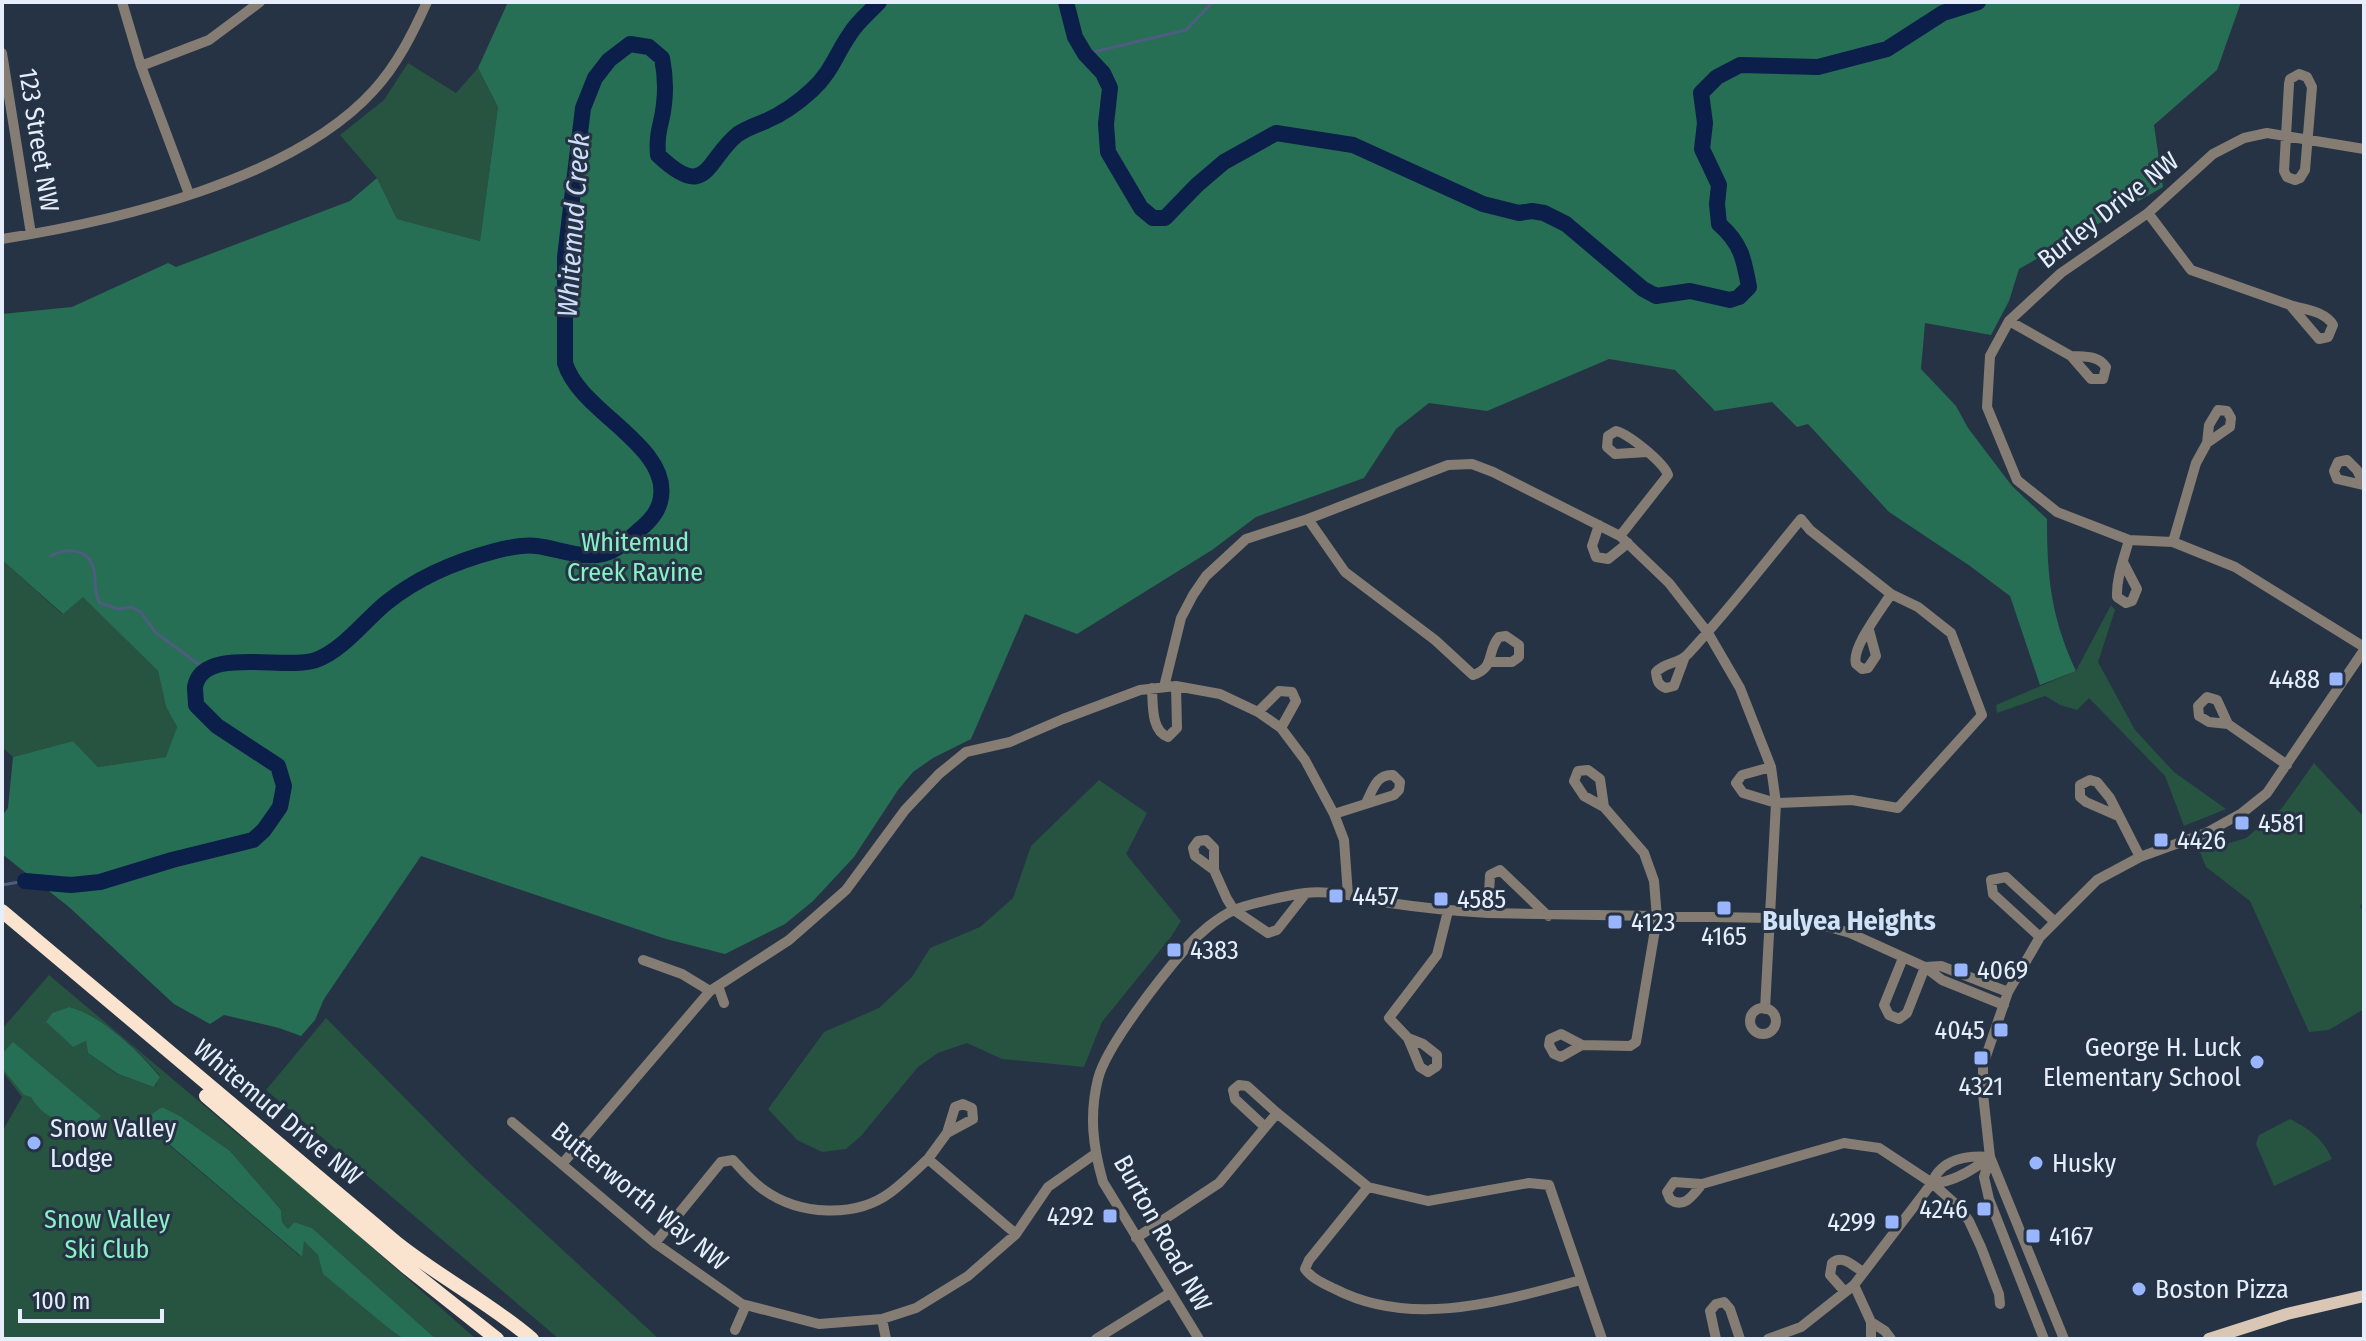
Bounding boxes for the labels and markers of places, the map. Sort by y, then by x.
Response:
place label: 4488 [2269,664,2320,695]
marker: 4488 [2327,670,2345,688]
place label: 4581 [2258,808,2305,839]
marker: 4581 [2233,814,2251,832]
place label: 4426 [2177,825,2226,856]
marker: 4426 [2152,831,2170,849]
place label: 4457 [1352,881,1399,912]
place label: 4585 [1457,884,1506,915]
marker: 4457 [1327,887,1345,905]
marker: 4585 [1432,890,1450,908]
marker: 4165 [1715,899,1733,917]
place label: 4123 [1631,907,1675,938]
marker: 4123 [1606,913,1624,931]
place label: 4165 [1701,921,1747,952]
place label: 4383 [1190,935,1239,966]
marker: 4383 [1165,941,1183,959]
place label: 4069 [1977,955,2028,986]
marker: 4069 [1952,961,1970,979]
place label: 4045 [1935,1015,1985,1046]
marker: 4045 [1992,1021,2010,1039]
place label: George H. Luck Elementary School [2043,1032,2242,1093]
marker: 4321 [1972,1049,1990,1067]
marker: George H. Luck Elementary School [2248,1053,2266,1071]
place label: 4321 [1959,1071,2003,1102]
place label: Snow Valley Lodge [50,1113,176,1174]
marker: Snow Valley Lodge [25,1134,43,1152]
place label: Husky [2052,1148,2117,1179]
marker: Husky [2027,1154,2045,1172]
place label: 4246 [1919,1194,1968,1225]
marker: 4246 [1975,1200,1993,1218]
place label: 4292 [1047,1201,1094,1232]
marker: 4292 [1101,1207,1119,1225]
place label: 4299 [1827,1207,1876,1238]
marker: 4299 [1883,1213,1901,1231]
place label: 4167 [2049,1221,2093,1252]
marker: 4167 [2024,1227,2042,1245]
place label: Boston Pizza [2155,1274,2289,1305]
marker: Boston Pizza [2130,1280,2148,1298]

